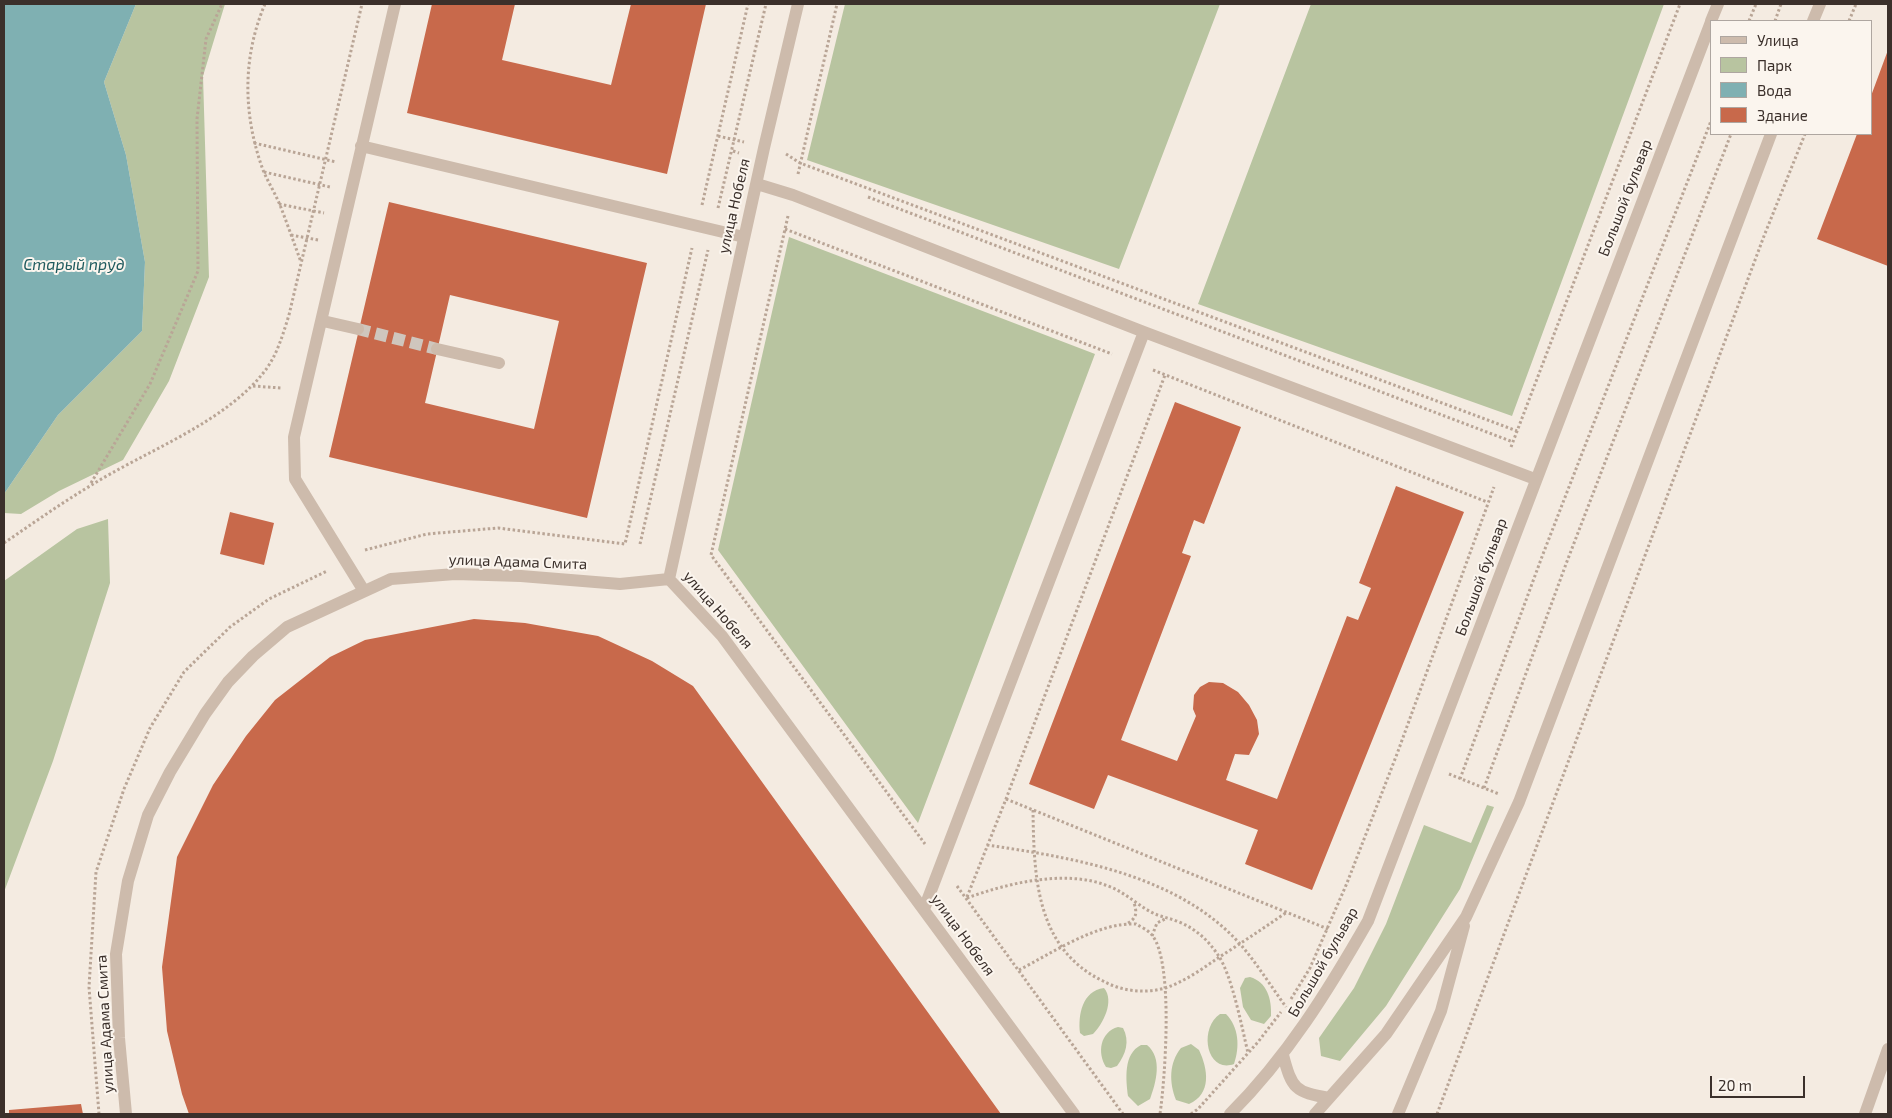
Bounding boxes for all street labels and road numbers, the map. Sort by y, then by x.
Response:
street label: Большой бульвар [1594,137,1656,259]
street label: улица Нобеля [714,157,754,255]
street label: Большой бульвар [1451,516,1511,638]
street label: улица Адама Смита [448,551,588,573]
street label: улица Нобеля [679,567,757,653]
street label: улица Нобеля [927,890,999,980]
street label: Большой бульвар [1284,904,1362,1020]
street label: улица Адама Смита [92,954,118,1094]

